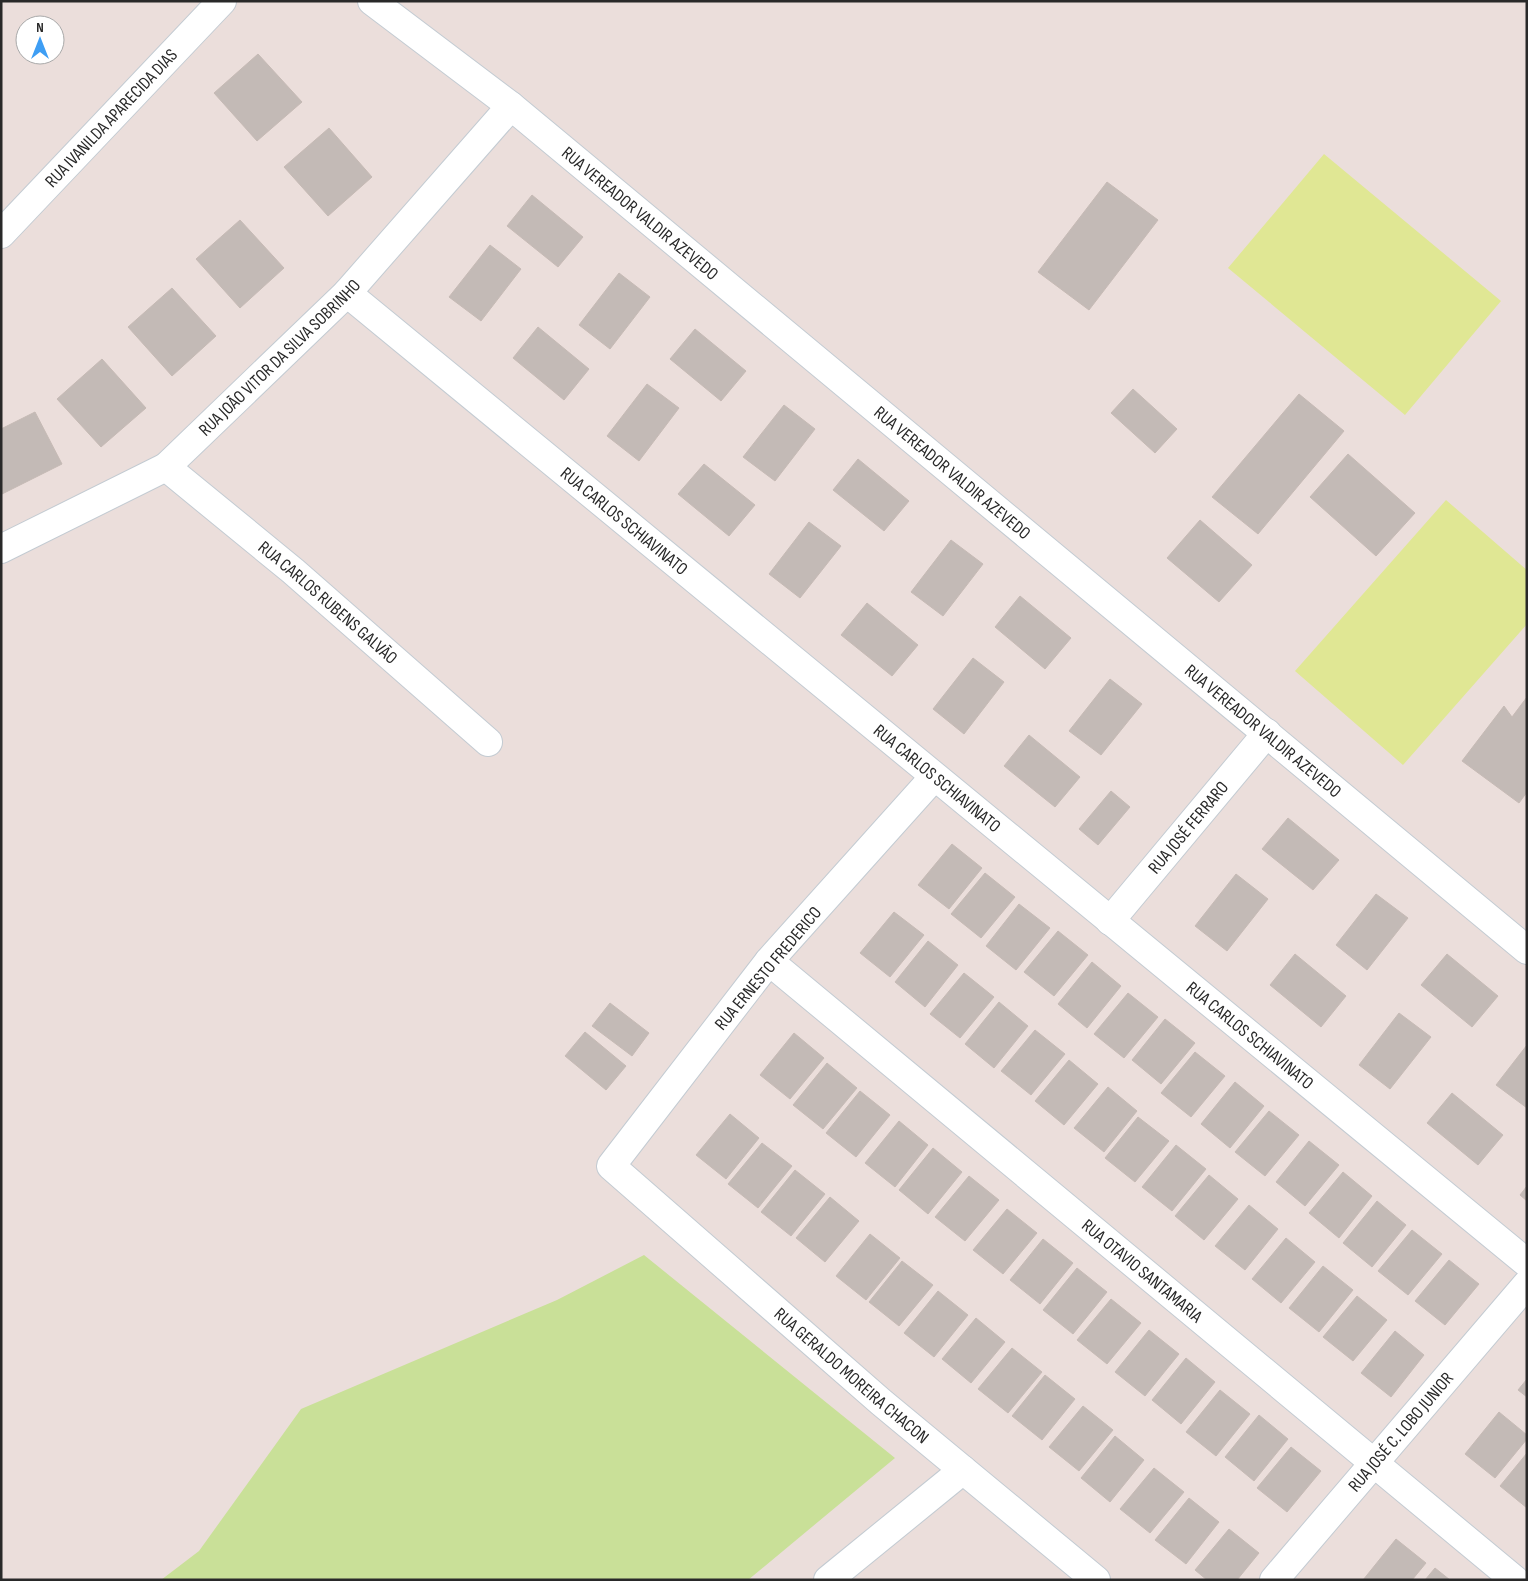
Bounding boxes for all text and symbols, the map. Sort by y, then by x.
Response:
north arrow [15,15,65,65]
text: N [36,19,44,36]
street label: RUA IVANILDA APARECIDA DIAS [41,44,182,192]
street label: RUA VEREADOR VALDIR AZEVEDO [557,143,722,285]
street label: RUA JOÃO VITOR DA SILVA SOBRINHO [195,275,365,441]
street label: RUA VEREADOR VALDIR AZEVEDO [869,402,1035,544]
street label: RUA CARLOS SCHIAVINATO [556,463,692,580]
street label: RUA CARLOS RUBENS GALVÃO [254,537,401,669]
street label: RUA VEREADOR VALDIR AZEVEDO [1180,660,1345,802]
street label: RUA CARLOS SCHIAVINATO [869,720,1005,837]
street label: RUA JOSÉ FERRARO [1144,777,1233,878]
street label: RUA ERNESTO FREDERICO [711,902,826,1034]
street label: RUA CARLOS SCHIAVINATO [1182,977,1318,1094]
street label: RUA OTAVIO SANTAMARIA [1077,1215,1207,1327]
street label: RUA GERALDO MOREIRA CHACON [770,1304,933,1448]
street label: RUA JOSÉ C. LOBO JUNIOR [1344,1368,1458,1496]

